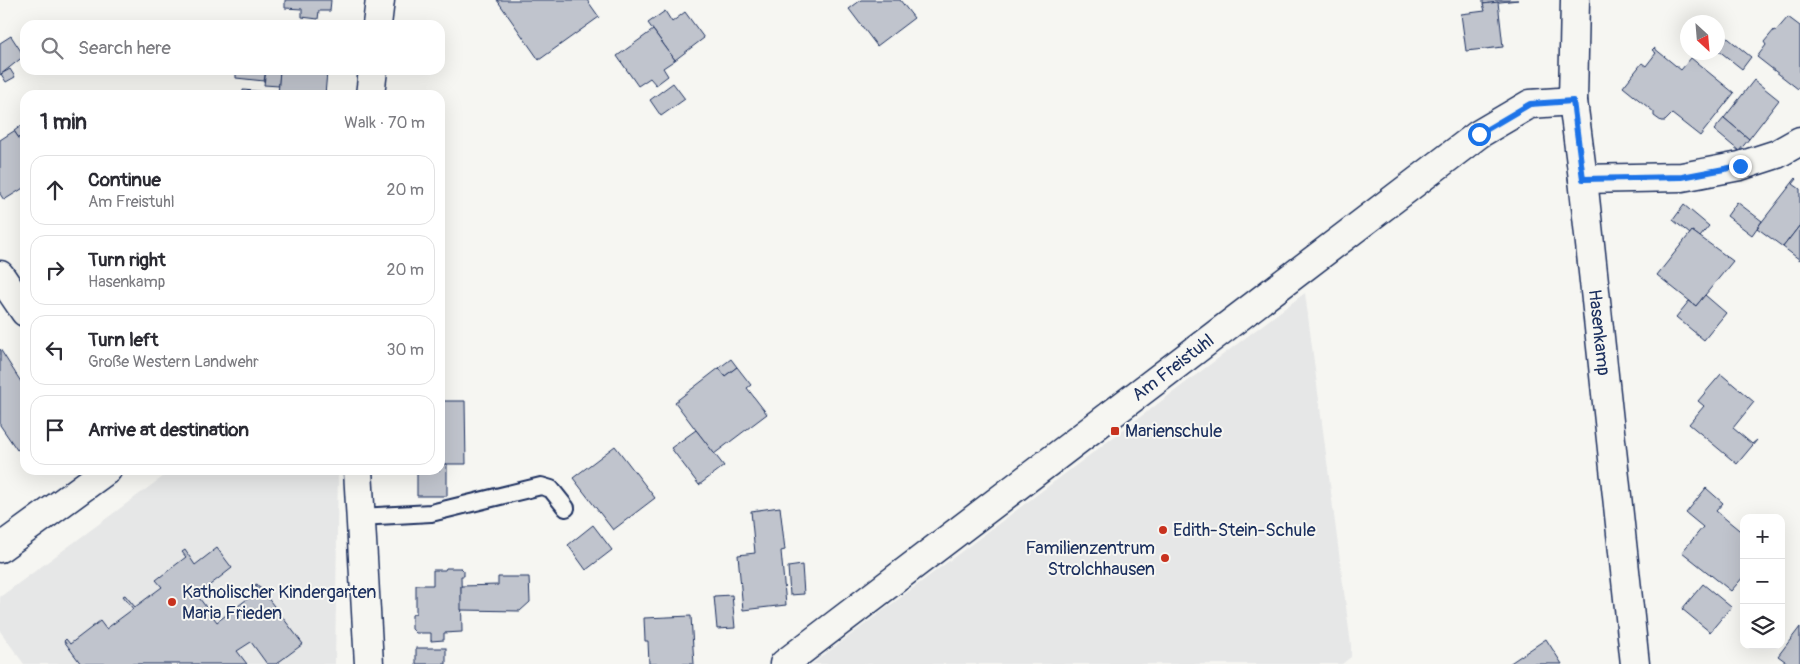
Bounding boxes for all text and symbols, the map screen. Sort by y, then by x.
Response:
north arrow [1680,15,1725,60]
search box [20,20,445,75]
icon: search [38,34,66,62]
text: Search here [78,36,171,60]
text: 1 min [40,109,87,136]
text: Walk · 70 m [344,113,425,133]
route start [1468,123,1491,146]
route end [1729,155,1752,178]
text: Continue [88,168,161,192]
icon: ahead [41,176,69,204]
text: 20 m [386,180,424,200]
text: Am Freistuhl [88,192,174,212]
text: Turn right [88,248,166,272]
icon: right [41,256,69,284]
text: 20 m [386,260,424,280]
text: Hasenkamp [88,272,165,292]
street label: Hasenkamp [1583,288,1615,377]
text: Turn left [88,328,158,352]
street label: Am Freistuhl [1127,329,1219,407]
icon: left [41,336,69,364]
text: 30 m [386,340,424,360]
text: Große Western Landwehr [88,352,259,372]
icon: arrive [41,416,69,444]
text: Arrive at destination [88,418,249,442]
place label: Marienschule [1125,420,1222,443]
marker: Marienschule [1109,425,1121,437]
map controls [1740,514,1785,649]
button: + [1740,514,1785,559]
place label: Edith-Stein-Schule [1173,519,1316,542]
marker: Edith-Stein-Schule [1157,524,1169,536]
place label: Familienzentrum Strolchhausen [1025,537,1155,581]
marker: Familienzentrum Strolchhausen [1159,552,1171,564]
button: − [1740,559,1785,604]
place label: Katholischer Kindergarten Maria Frieden [182,581,377,625]
marker: Katholischer Kindergarten Maria Frieden [166,596,178,608]
button: layers [1740,604,1785,649]

